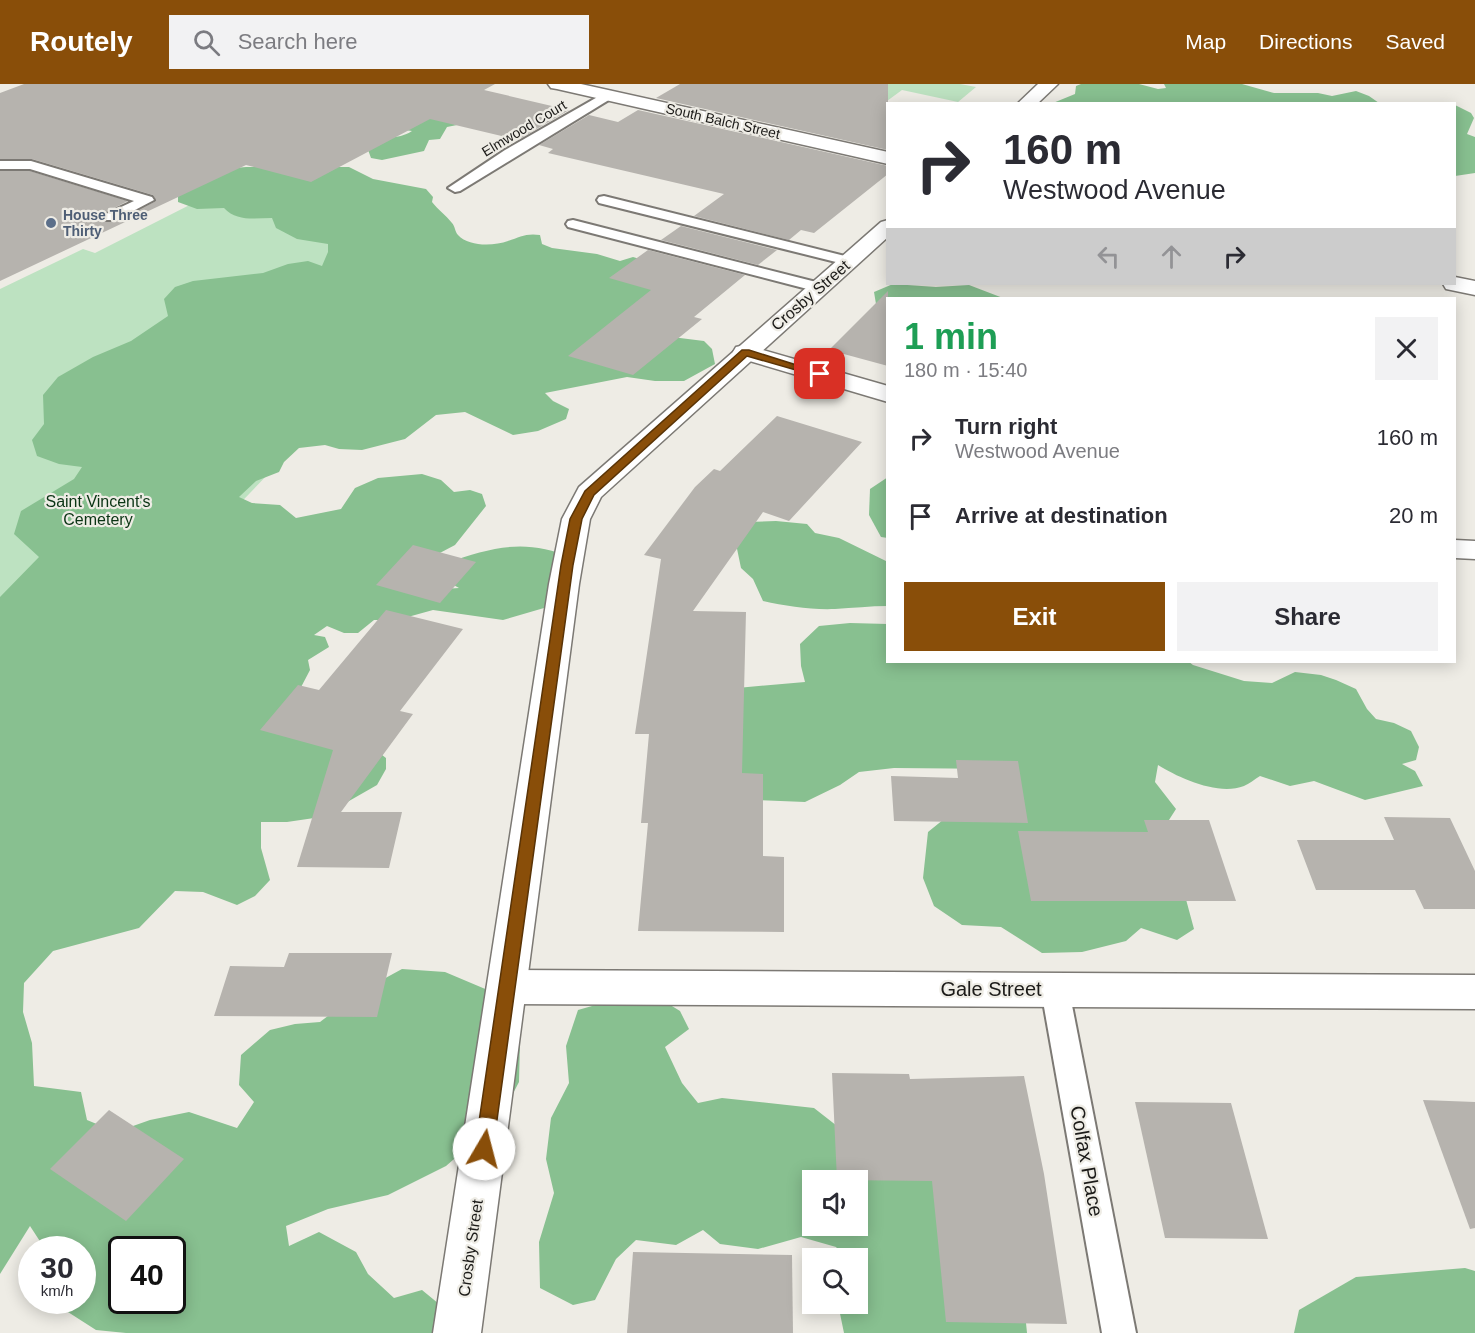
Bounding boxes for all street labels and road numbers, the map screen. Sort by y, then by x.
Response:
street label: Elmwood Court [479,96,569,160]
street label: South Balch Street [664,100,782,142]
street label: Crosby Street [768,257,853,334]
street label: Gale Street [940,978,1042,1000]
street label: Colfax Place [1066,1104,1108,1218]
street label: Crosby Street [455,1198,486,1298]

